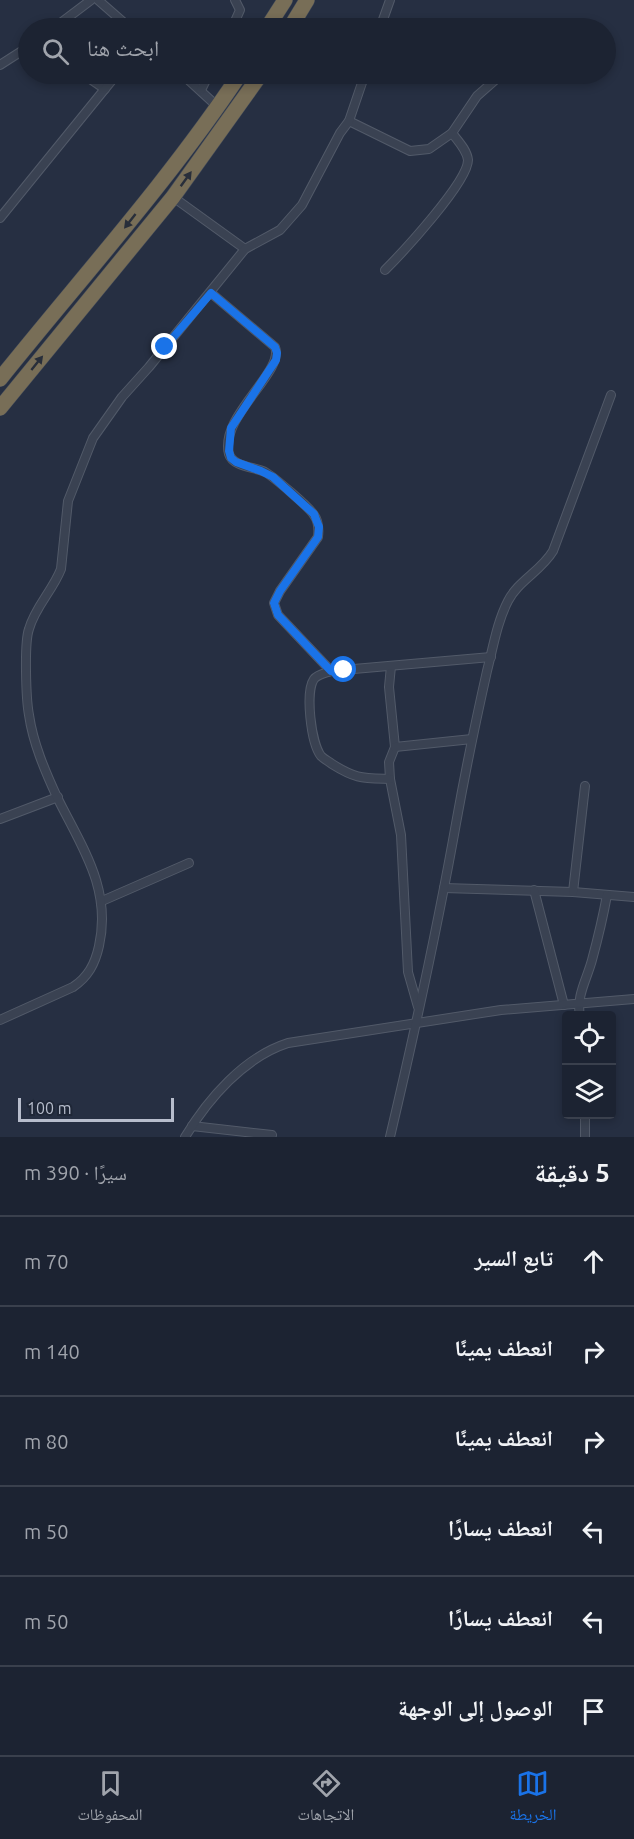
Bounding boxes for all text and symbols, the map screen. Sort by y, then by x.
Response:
search box [18,18,616,84]
icon: search [39,35,72,68]
text: ابحث هنا [87,35,159,60]
one-way arrow [180,171,192,187]
one-way arrow [124,214,136,229]
route end [151,333,177,359]
one-way arrow [30,356,43,371]
route start [330,656,356,682]
map controls [562,1011,616,1119]
button: locate [562,1011,616,1065]
button: layers [562,1065,616,1119]
scale bar [18,1095,174,1122]
text: 100 m [27,1099,72,1117]
text: 5 دقيقة [535,1158,610,1187]
text: سيرًا · 390 m [24,1161,127,1184]
text: تابع السير [474,1245,553,1270]
icon: ahead [577,1245,610,1278]
text: 70 m [24,1250,68,1273]
text: انعطف يمينًا [454,1335,553,1360]
icon: right [577,1335,610,1368]
text: 140 m [24,1340,80,1363]
text: انعطف يمينًا [454,1425,553,1450]
icon: right [577,1425,610,1458]
text: 80 m [24,1430,68,1453]
text: انعطف يسارًا [448,1515,553,1540]
icon: left [577,1515,610,1548]
text: 50 m [24,1520,68,1543]
text: انعطف يسارًا [448,1605,553,1630]
icon: left [577,1605,610,1638]
text: 50 m [24,1610,68,1633]
text: الوصول إلى الوجهة [398,1695,553,1720]
icon: arrive [577,1695,610,1728]
tab: المحفوظات [78,1767,143,1830]
tab: الاتجاهات [298,1767,354,1830]
tab: الخريطة [509,1767,557,1830]

